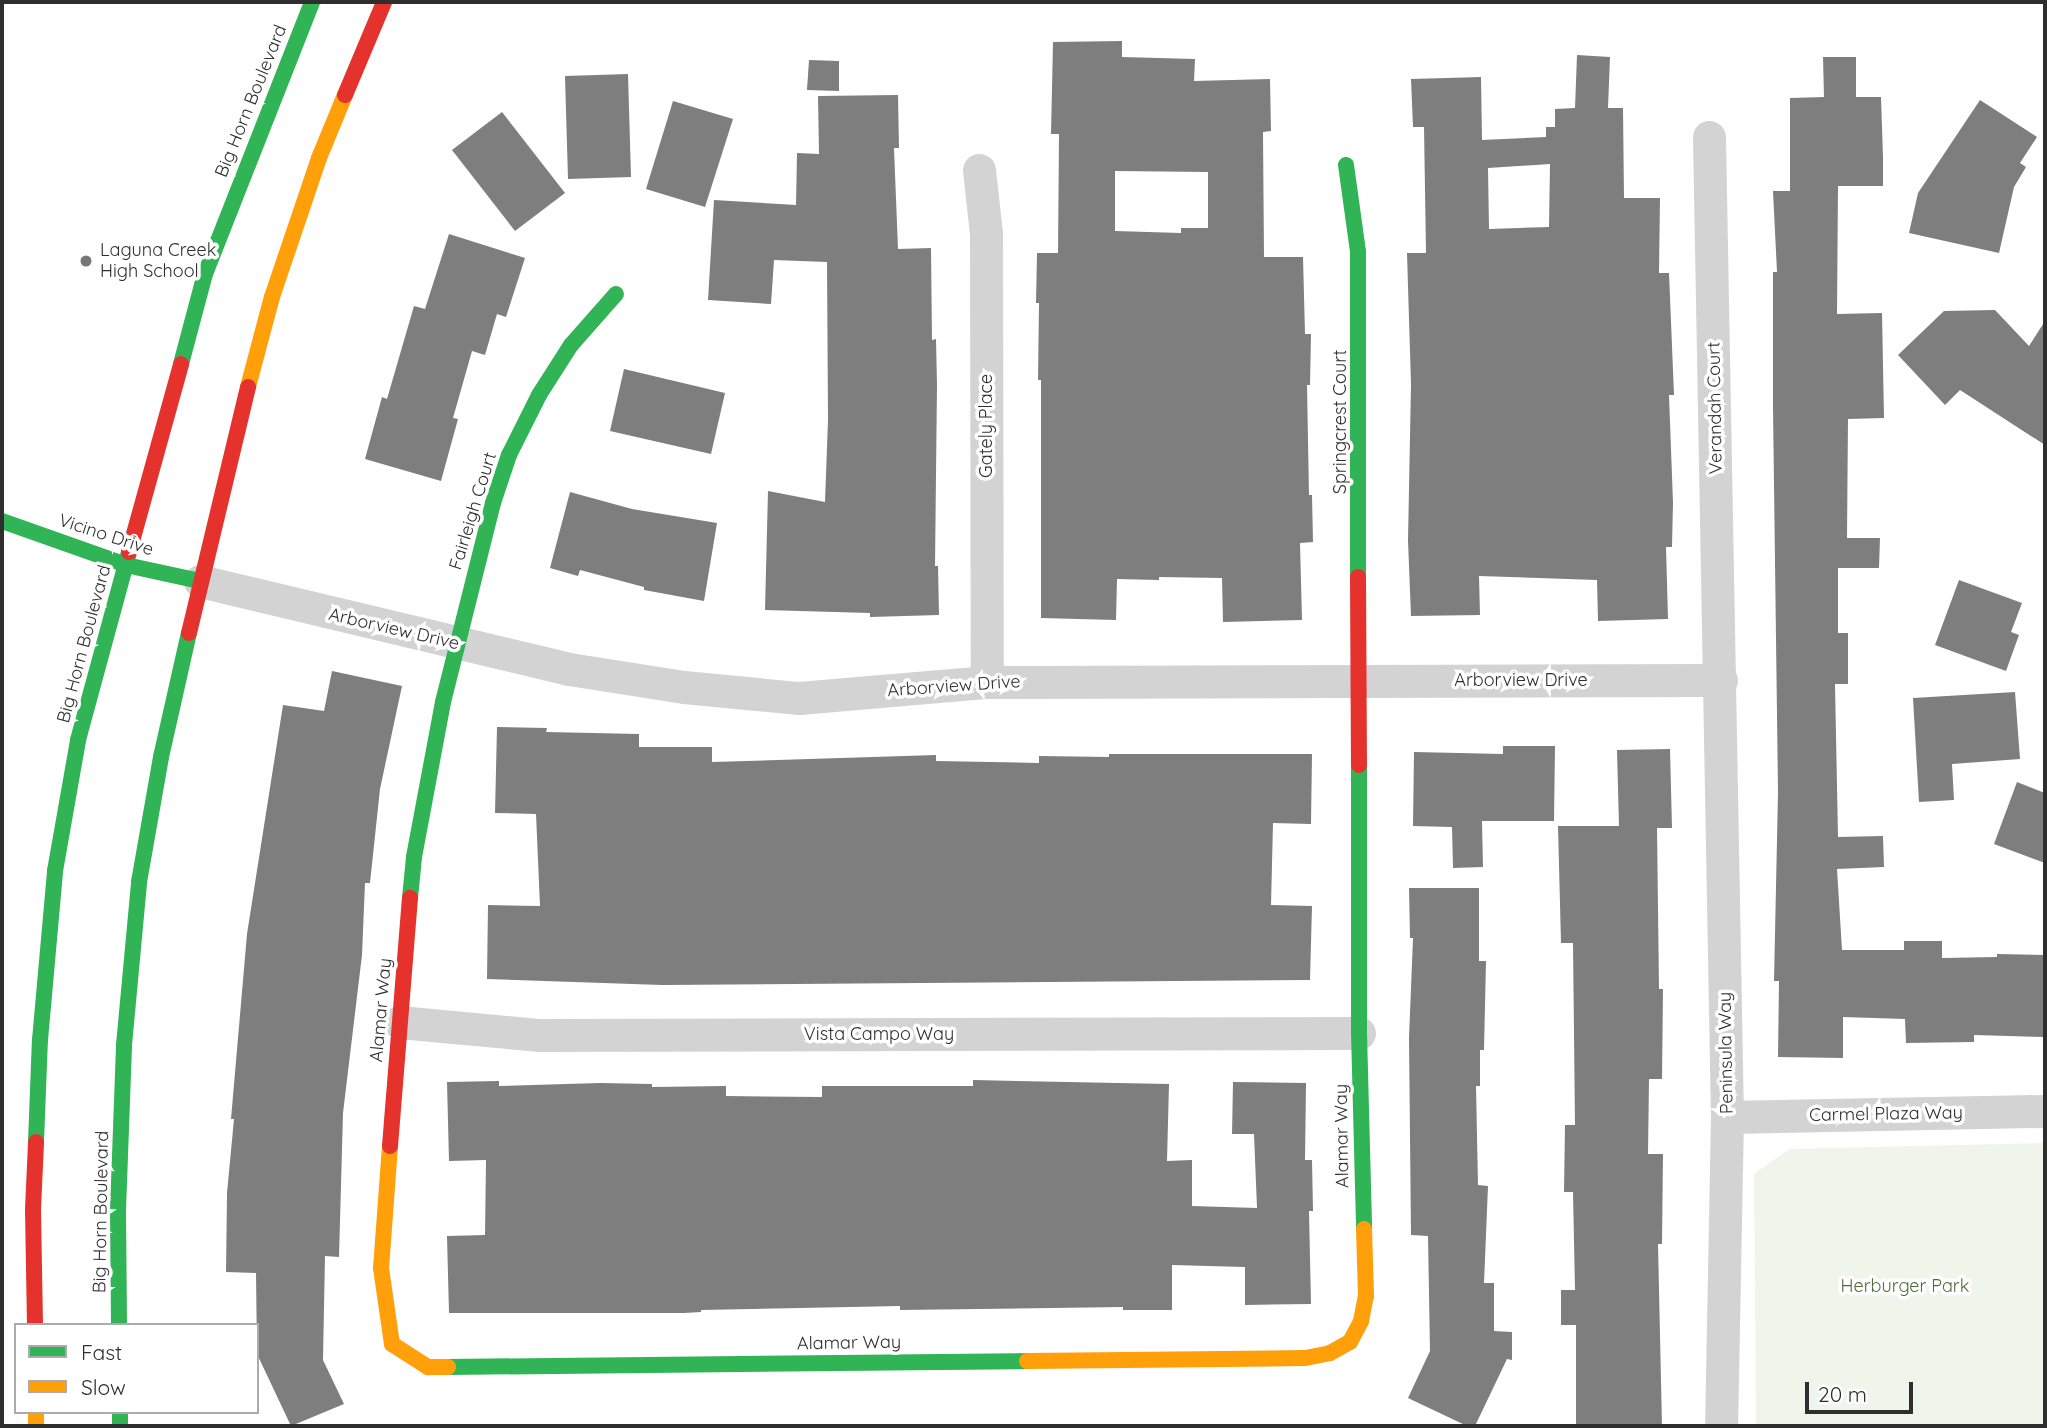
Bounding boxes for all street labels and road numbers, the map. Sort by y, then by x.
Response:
street label: Big Horn Boulevard [211,22,291,180]
street label: Verandah Court [1703,342,1727,474]
street label: Springcrest Court [1329,350,1351,494]
street label: Gately Place [975,374,997,478]
street label: Fairleigh Court [445,450,501,572]
street label: Vicino Drive [56,510,156,560]
street label: Big Horn Boulevard [53,563,115,725]
street label: Arborview Drive [327,603,461,655]
street label: Arborview Drive [1454,669,1588,691]
street label: Arborview Drive [887,671,1021,701]
street label: Alamar Way [366,957,396,1063]
street label: Peninsula Way [1714,992,1738,1114]
street label: Vista Campo Way [804,1023,954,1045]
street label: Alamar Way [1330,1084,1354,1188]
street label: Carmel Plaza Way [1809,1102,1963,1126]
street label: Big Horn Boulevard [89,1131,113,1293]
street label: Alamar Way [797,1331,901,1355]

